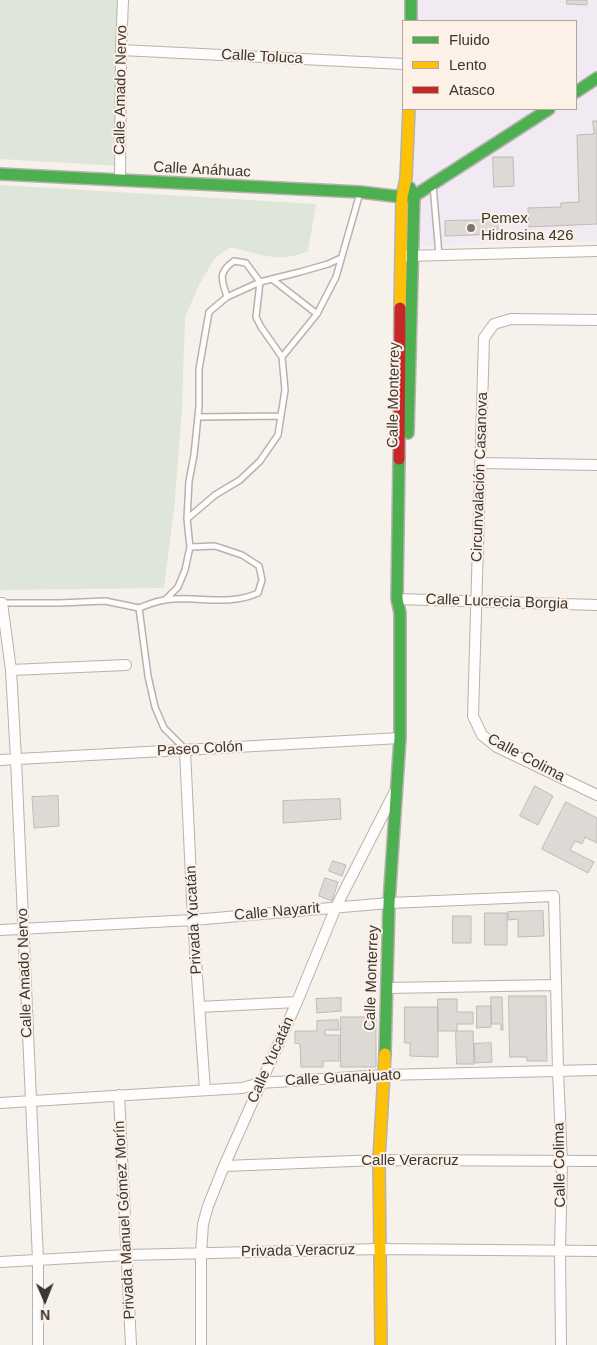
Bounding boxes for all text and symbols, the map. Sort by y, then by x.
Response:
legend [402,20,577,110]
street label: Calle Amado Nervo [111,25,131,155]
text: Fluido [449,31,490,48]
street label: Calle Toluca [221,46,303,68]
text: Lento [449,56,487,73]
text: Atasco [449,81,495,98]
street label: Calle Anáhuac [153,158,251,182]
place label: Pemex Hidrosina 426 [481,210,574,245]
marker: Pemex Hidrosina 426 [465,222,477,234]
street label: Calle Monterrey [384,342,404,448]
street label: Circunvalación Casanova [468,392,492,562]
street label: Calle Lucrecia Borgia [425,591,569,613]
street label: Calle Colima [484,730,568,786]
street label: Paseo Colón [157,738,243,760]
street label: Privada Yucatán [182,865,206,975]
street label: Calle Nayarit [233,899,321,925]
street label: Calle Amado Nervo [14,908,36,1038]
street label: Calle Monterrey [361,925,383,1031]
street label: Calle Yucatán [244,1014,298,1106]
street label: Calle Guanajuato [285,1066,401,1090]
street label: Privada Manuel Gómez Morín [111,1120,139,1320]
street label: Calle Colima [550,1122,570,1208]
street label: Calle Veracruz [361,1152,459,1170]
street label: Privada Veracruz [241,1241,355,1261]
north arrow [20,1275,70,1325]
text: N [40,1307,50,1323]

